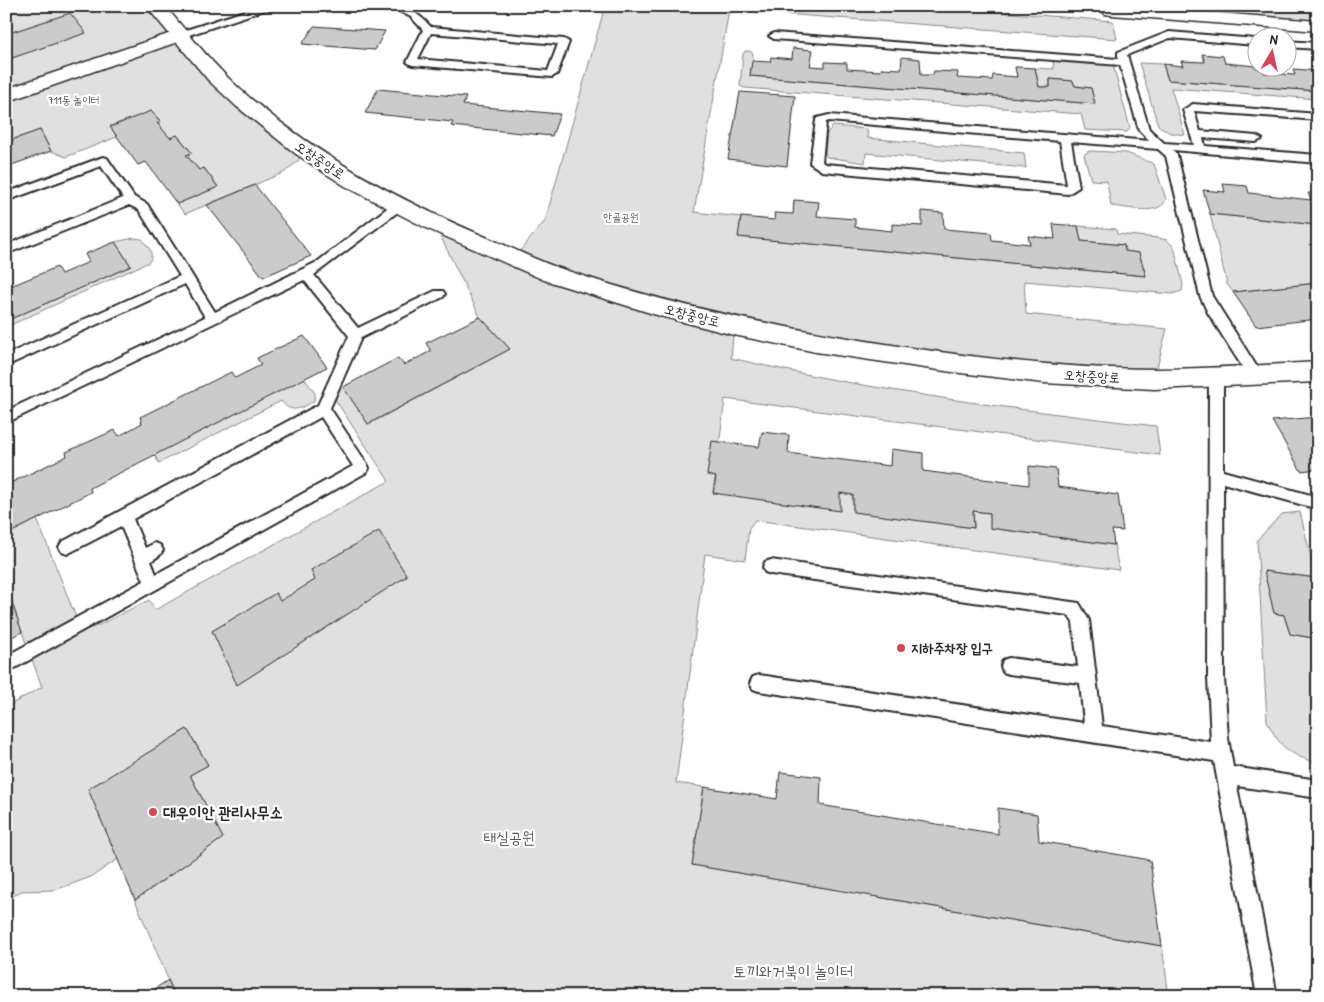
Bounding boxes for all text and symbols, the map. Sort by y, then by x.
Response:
north arrow [1246,28,1296,78]
text: N [1269,29,1280,49]
park label: 711동 놀이터 [48,93,100,107]
street label: 오창중앙로 [292,136,349,183]
park label: 안골공원 [603,210,639,224]
street label: 오창중앙로 [662,298,722,331]
street label: 오창중앙로 [1063,365,1121,386]
place label: 지하주차장 입구 [911,638,993,657]
marker: 지하주차장 입구 [895,642,907,654]
place label: 대우이안 관리사무소 [163,801,283,823]
marker: 대우이안 관리사무소 [147,806,159,818]
park label: 태실공원 [483,826,535,848]
park label: 토끼와거북이 놀이터 [733,960,853,982]

